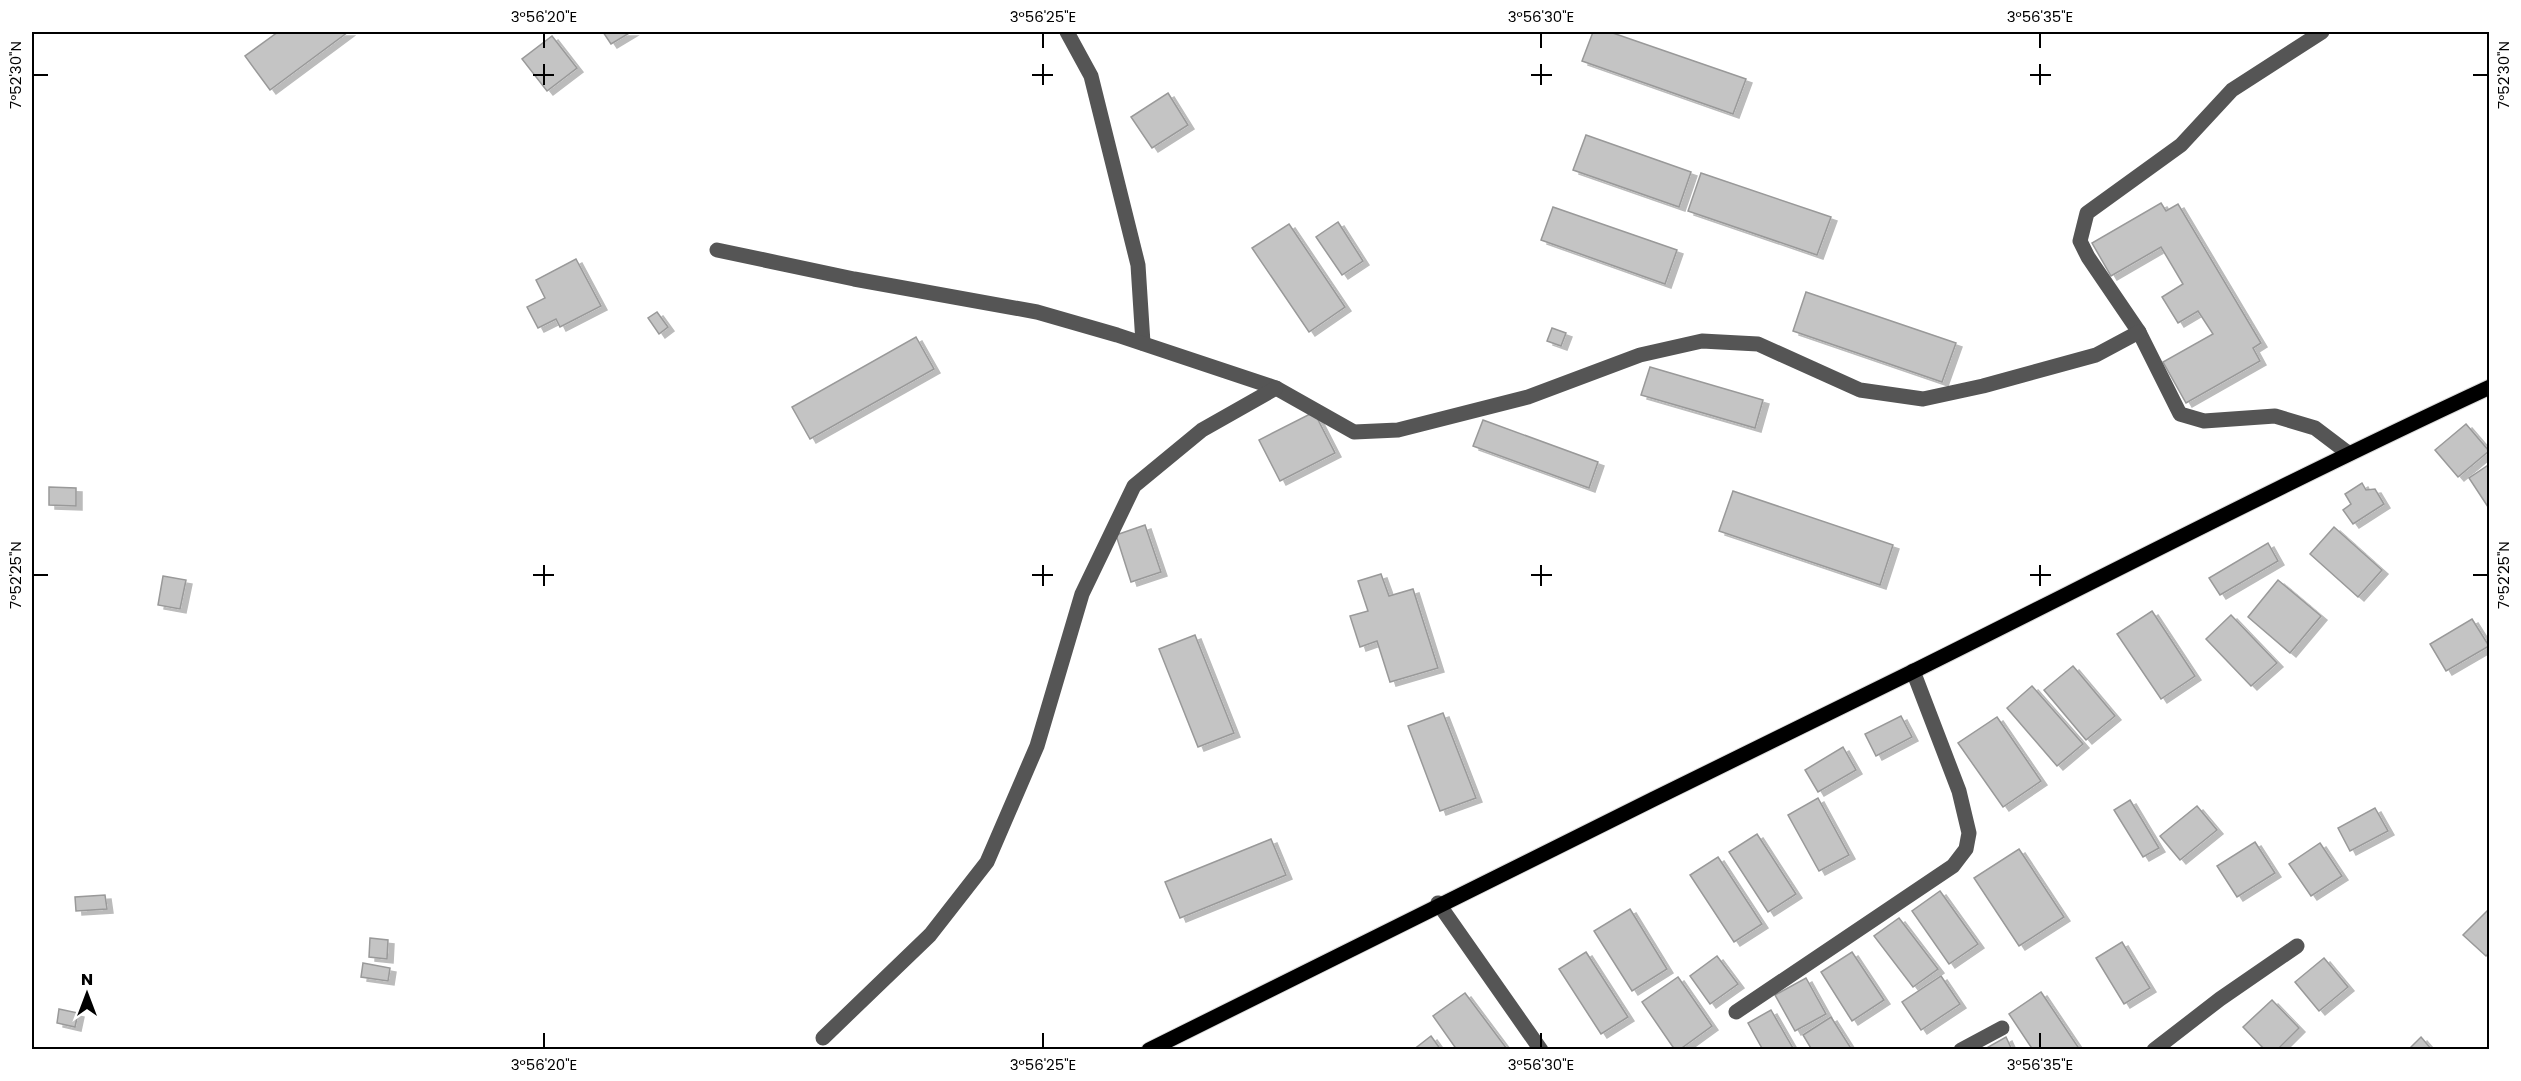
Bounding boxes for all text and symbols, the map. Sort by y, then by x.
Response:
text: 3°56'20"E [511,6,577,27]
text: 3°56'25"E [1010,6,1076,27]
text: 3°56'30"E [1508,6,1574,27]
text: 3°56'35"E [2007,6,2073,27]
text: 7°52'30"N [5,41,26,109]
text: 7°52'30"N [2493,41,2514,109]
text: 7°52'25"N [5,541,26,609]
text: 7°52'25"N [2493,541,2514,609]
north arrow [57,964,117,1024]
text: N [81,968,93,991]
text: 3°56'20"E [511,1054,577,1075]
text: 3°56'25"E [1010,1054,1076,1075]
text: 3°56'30"E [1508,1054,1574,1075]
text: 3°56'35"E [2007,1054,2073,1075]

